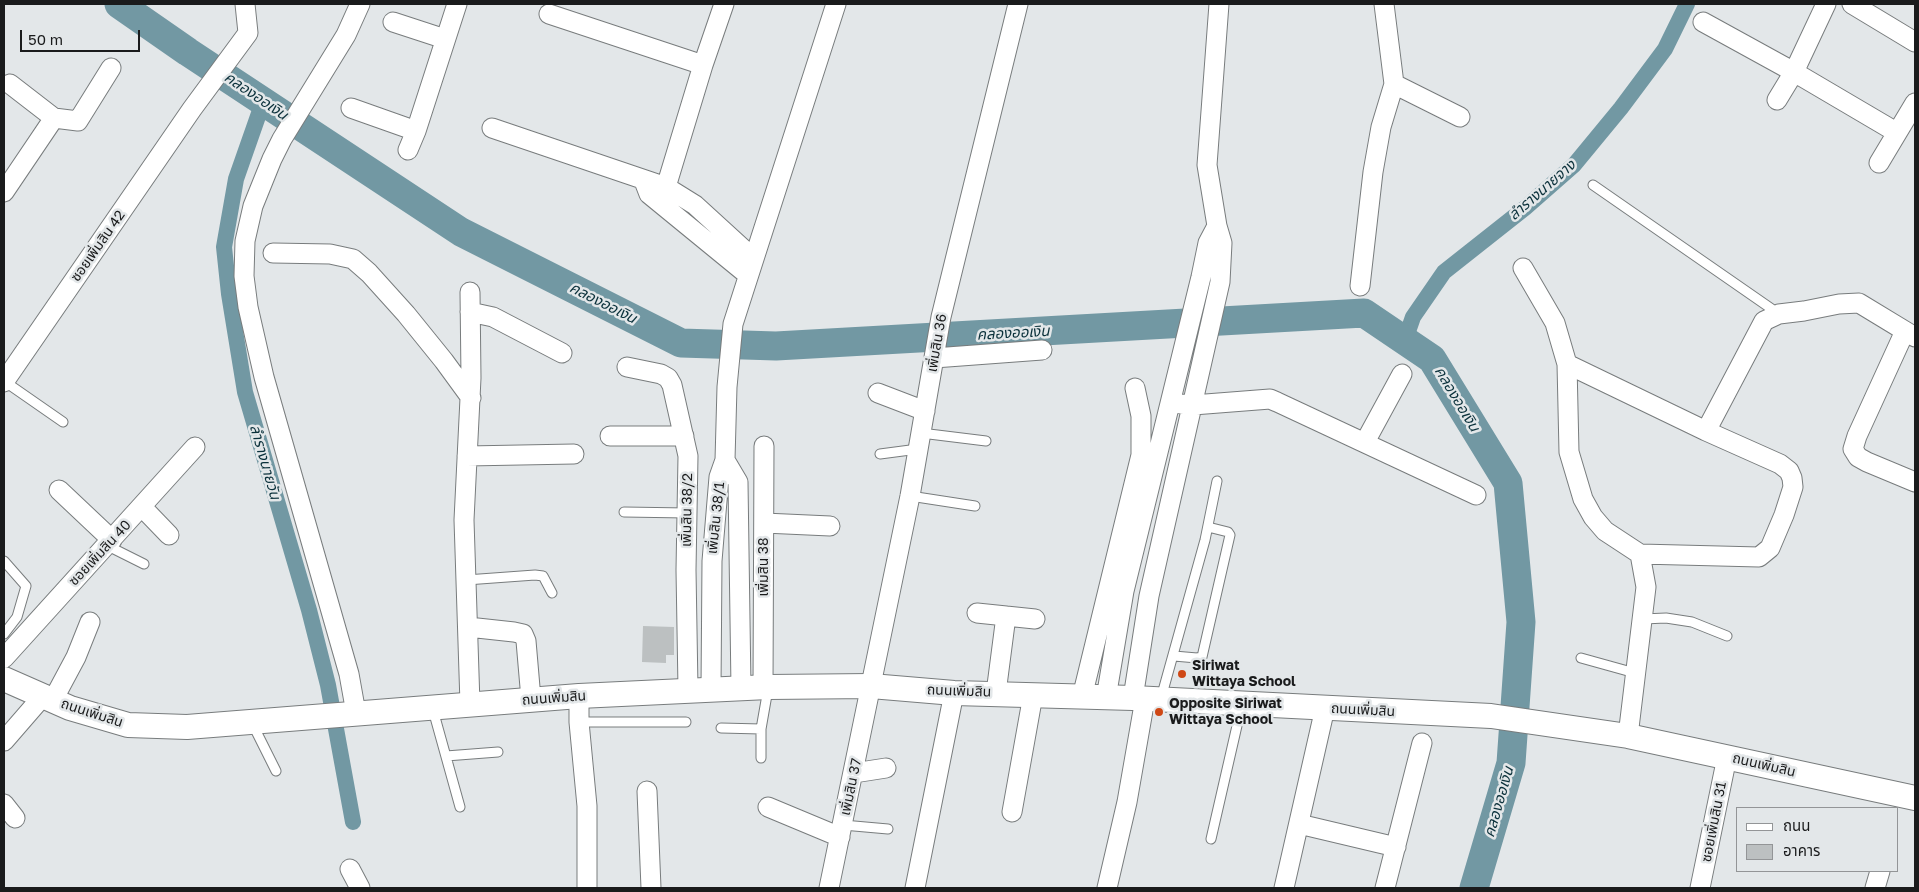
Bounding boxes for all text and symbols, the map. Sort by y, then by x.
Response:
scale bar [22,20,142,52]
text: 50 m [28,30,63,48]
water label: คลองออเงิน [221,68,291,124]
water label: ลำรางนายจาง [1505,156,1579,224]
street label: ซอยเพิ่มสิน 42 [67,207,129,285]
water label: คลองออเงิน [567,278,639,328]
street label: เพิ่มสิน 36 [924,313,950,373]
water label: คลองออเงิน [976,322,1050,344]
water label: คลองออเงิน [1431,363,1483,435]
water label: ลำรางนายวัน [246,423,284,501]
street label: เพิ่มสิน 38/2 [678,473,696,547]
street label: เพิ่มสิน 38/1 [704,481,728,555]
street label: ซอยเพิ่มสิน 40 [65,517,135,589]
street label: เพิ่มสิน 38 [756,537,772,597]
place label: Siriwat Wittaya School [1192,658,1296,690]
marker: Siriwat Wittaya School [1176,668,1188,680]
street label: ถนนเพิ่มสิน [927,681,991,701]
street label: ถนนเพิ่มสิน [521,687,587,709]
street label: ถนนเพิ่มสิน [59,695,125,731]
place label: Opposite Siriwat Wittaya School [1169,696,1282,729]
street label: ถนนเพิ่มสิน [1330,700,1396,720]
marker: Opposite Siriwat Wittaya School [1153,706,1165,718]
street label: ถนนเพิ่มสิน [1731,750,1797,780]
street label: เพิ่มสิน 37 [837,757,865,817]
water label: คลองออเงิน [1480,765,1518,839]
street label: ซอยเพิ่มสิน 31 [1698,780,1730,864]
legend [1736,807,1899,872]
text: ถนน [1783,816,1810,834]
text: อาคาร [1783,841,1820,859]

